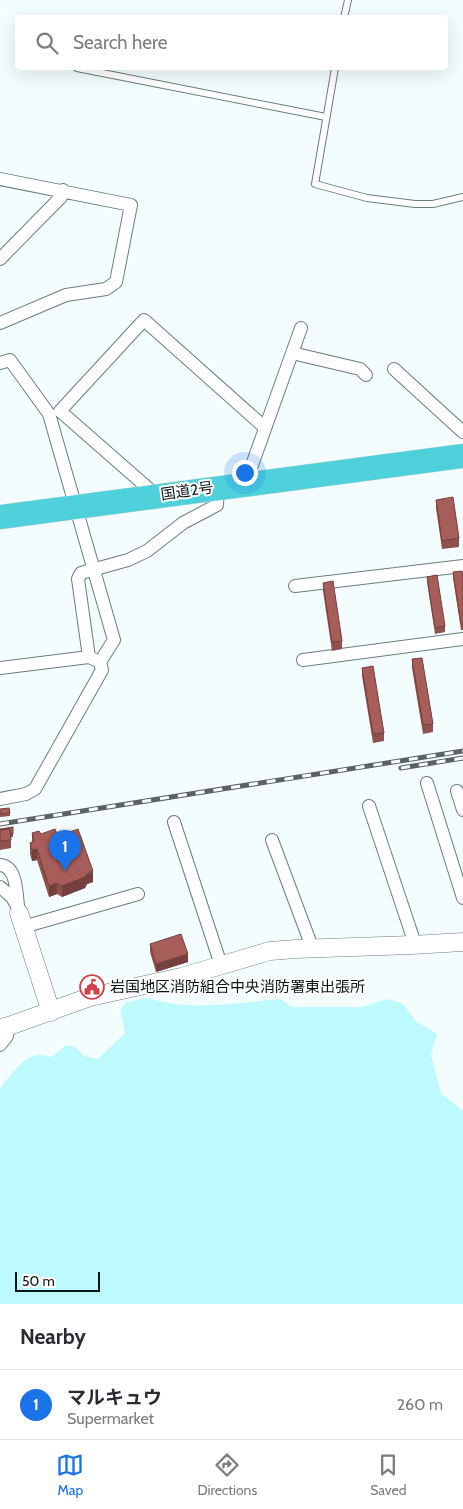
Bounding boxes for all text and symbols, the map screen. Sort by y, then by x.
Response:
search box [15,15,448,70]
icon: search [33,29,61,57]
text: Search here [73,31,167,54]
your location [232,460,258,486]
street label: 国道2号 [160,478,214,504]
pin: 1 [49,830,81,871]
public building icon: 岩国地区消防組合中央消防署東出張所 [79,974,105,1000]
place label: 岩国地区消防組合中央消防署東出張所 [110,978,365,996]
scale bar [15,1269,100,1292]
text: 50 m [22,1272,55,1290]
text: Nearby [20,1324,86,1349]
text: マルキュウ [67,1386,162,1409]
text: 1 [33,1395,39,1414]
text: 260 m [397,1395,443,1414]
text: Supermarket [67,1409,154,1428]
tab: Map [56,1451,84,1499]
tab: Directions [197,1451,257,1499]
tab: Saved [370,1451,407,1499]

